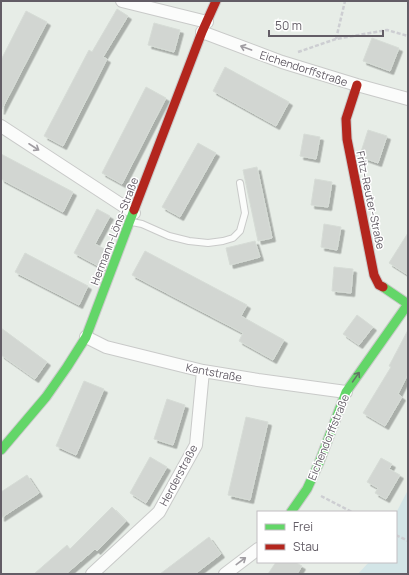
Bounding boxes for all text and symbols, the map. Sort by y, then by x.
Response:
scale bar [269,12,383,38]
text: 50 m [275,17,302,34]
one-way arrow [240,44,252,52]
street label: Eichendorffstraße [258,47,350,89]
one-way arrow [28,143,39,151]
street label: Fritz-Reuter-Straße [353,149,389,251]
street label: Hermann-Löns-Straße [87,174,142,287]
street label: Kantstraße [185,359,244,385]
one-way arrow [352,372,360,383]
street label: Eichendorffstraße [304,391,352,482]
street label: Herderstraße [156,441,201,508]
legend [257,511,397,563]
text: Frei [293,518,313,535]
text: Stau [293,538,319,555]
one-way arrow [236,557,247,566]

